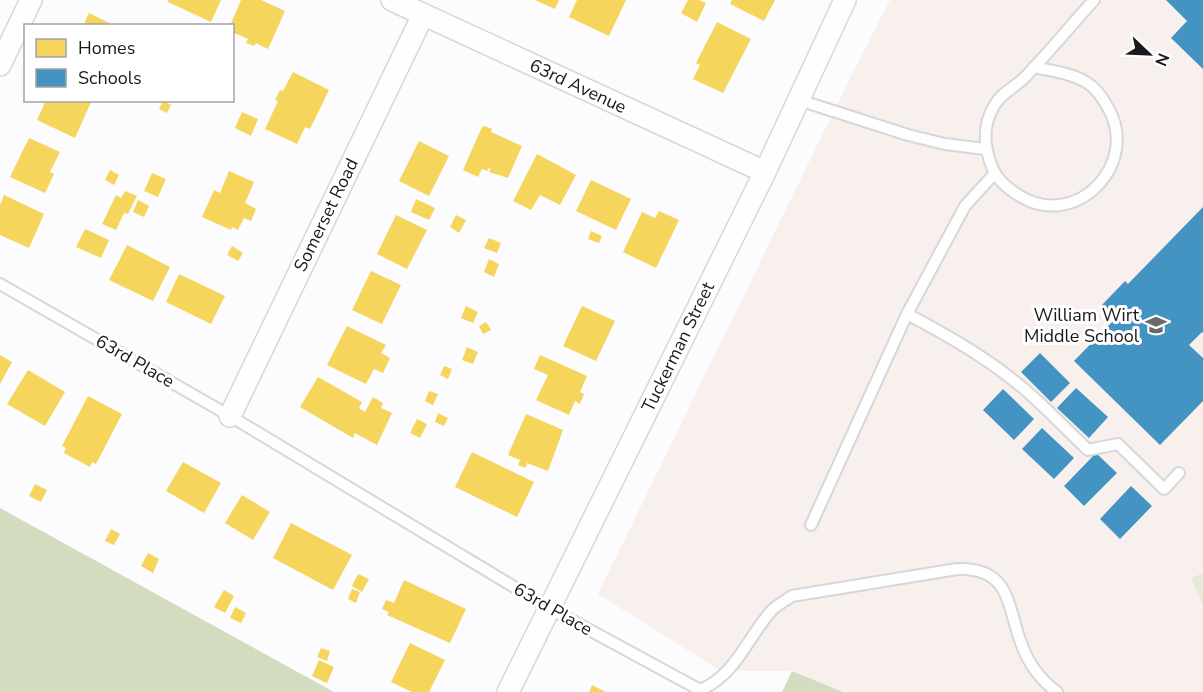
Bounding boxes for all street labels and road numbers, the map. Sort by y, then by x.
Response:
street label: 63rd Avenue [526,53,630,119]
street label: Somerset Road [288,154,364,276]
street label: Tuckerman Street [636,277,720,416]
street label: 63rd Place [91,329,179,393]
street label: 63rd Place [509,577,597,641]

